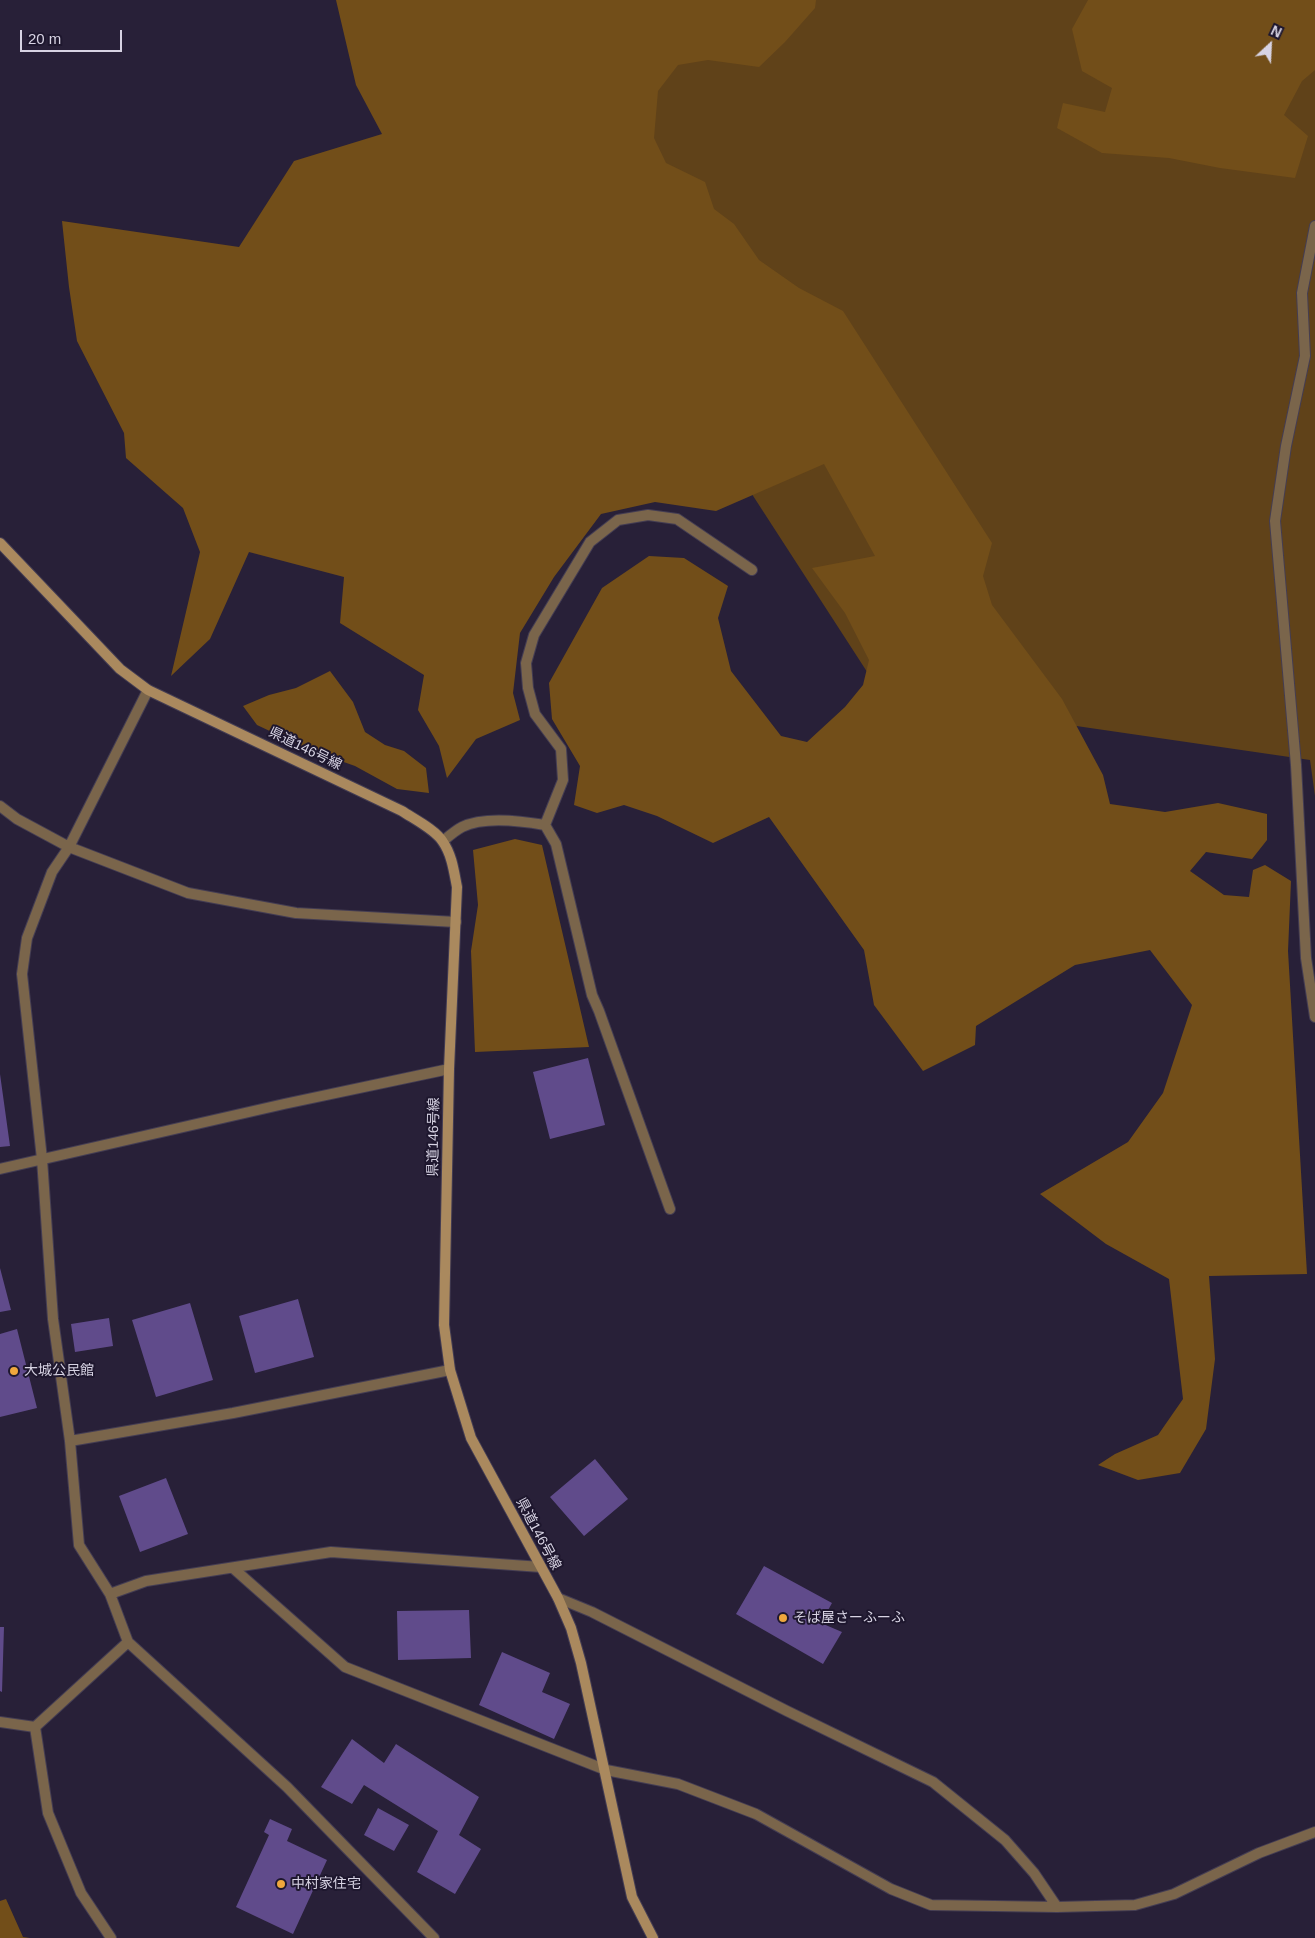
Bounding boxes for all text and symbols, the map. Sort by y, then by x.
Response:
scale bar [22,20,125,52]
north arrow [1245,20,1295,70]
text: N [1268,22,1284,41]
text: 20 m [28,30,61,47]
street label: 県道146号線 [266,724,344,774]
street label: 県道146号線 [425,1097,443,1177]
place label: 大城公民館 [24,1363,94,1379]
marker: 大城公民館 [8,1365,20,1377]
street label: 県道146号線 [512,1495,564,1573]
place label: そば屋さーふーふ [793,1610,905,1626]
marker: そば屋さーふーふ [777,1612,789,1624]
place label: 中村家住宅 [291,1876,361,1892]
marker: 中村家住宅 [275,1878,287,1890]

